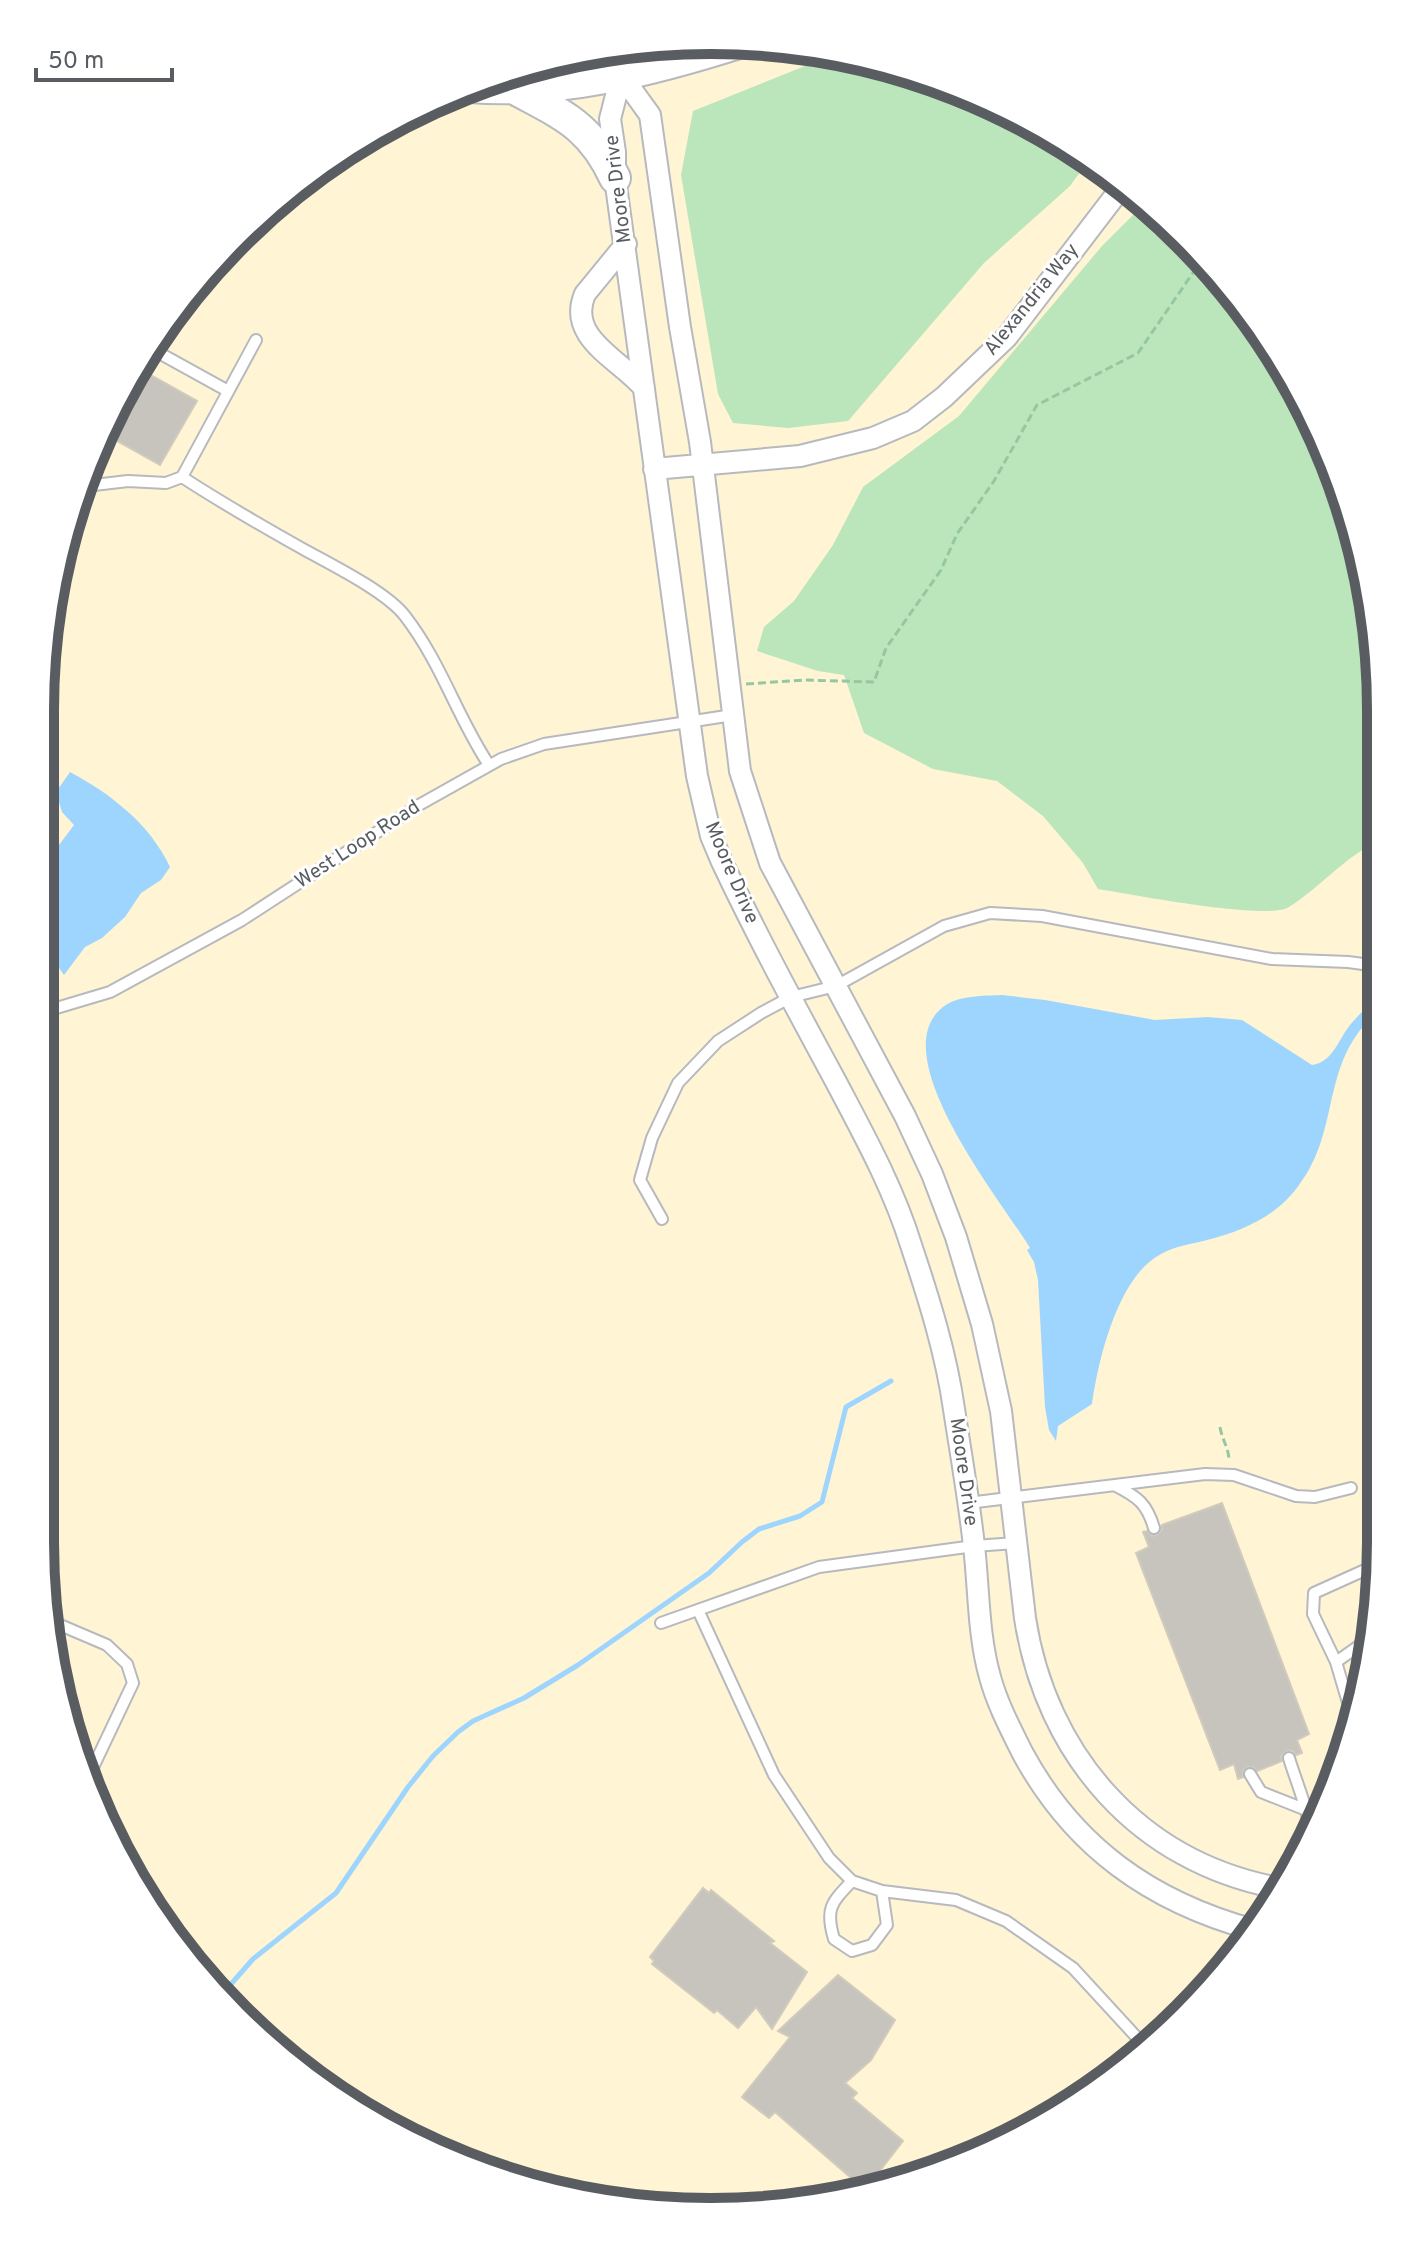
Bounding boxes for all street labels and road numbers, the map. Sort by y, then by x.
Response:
street label: Moore Drive [599,133,639,245]
street label: Alexandria Way [979,238,1085,362]
street label: West Loop Road [290,795,426,895]
street label: Moore Drive [698,818,764,928]
street label: Moore Drive [943,1416,983,1528]

